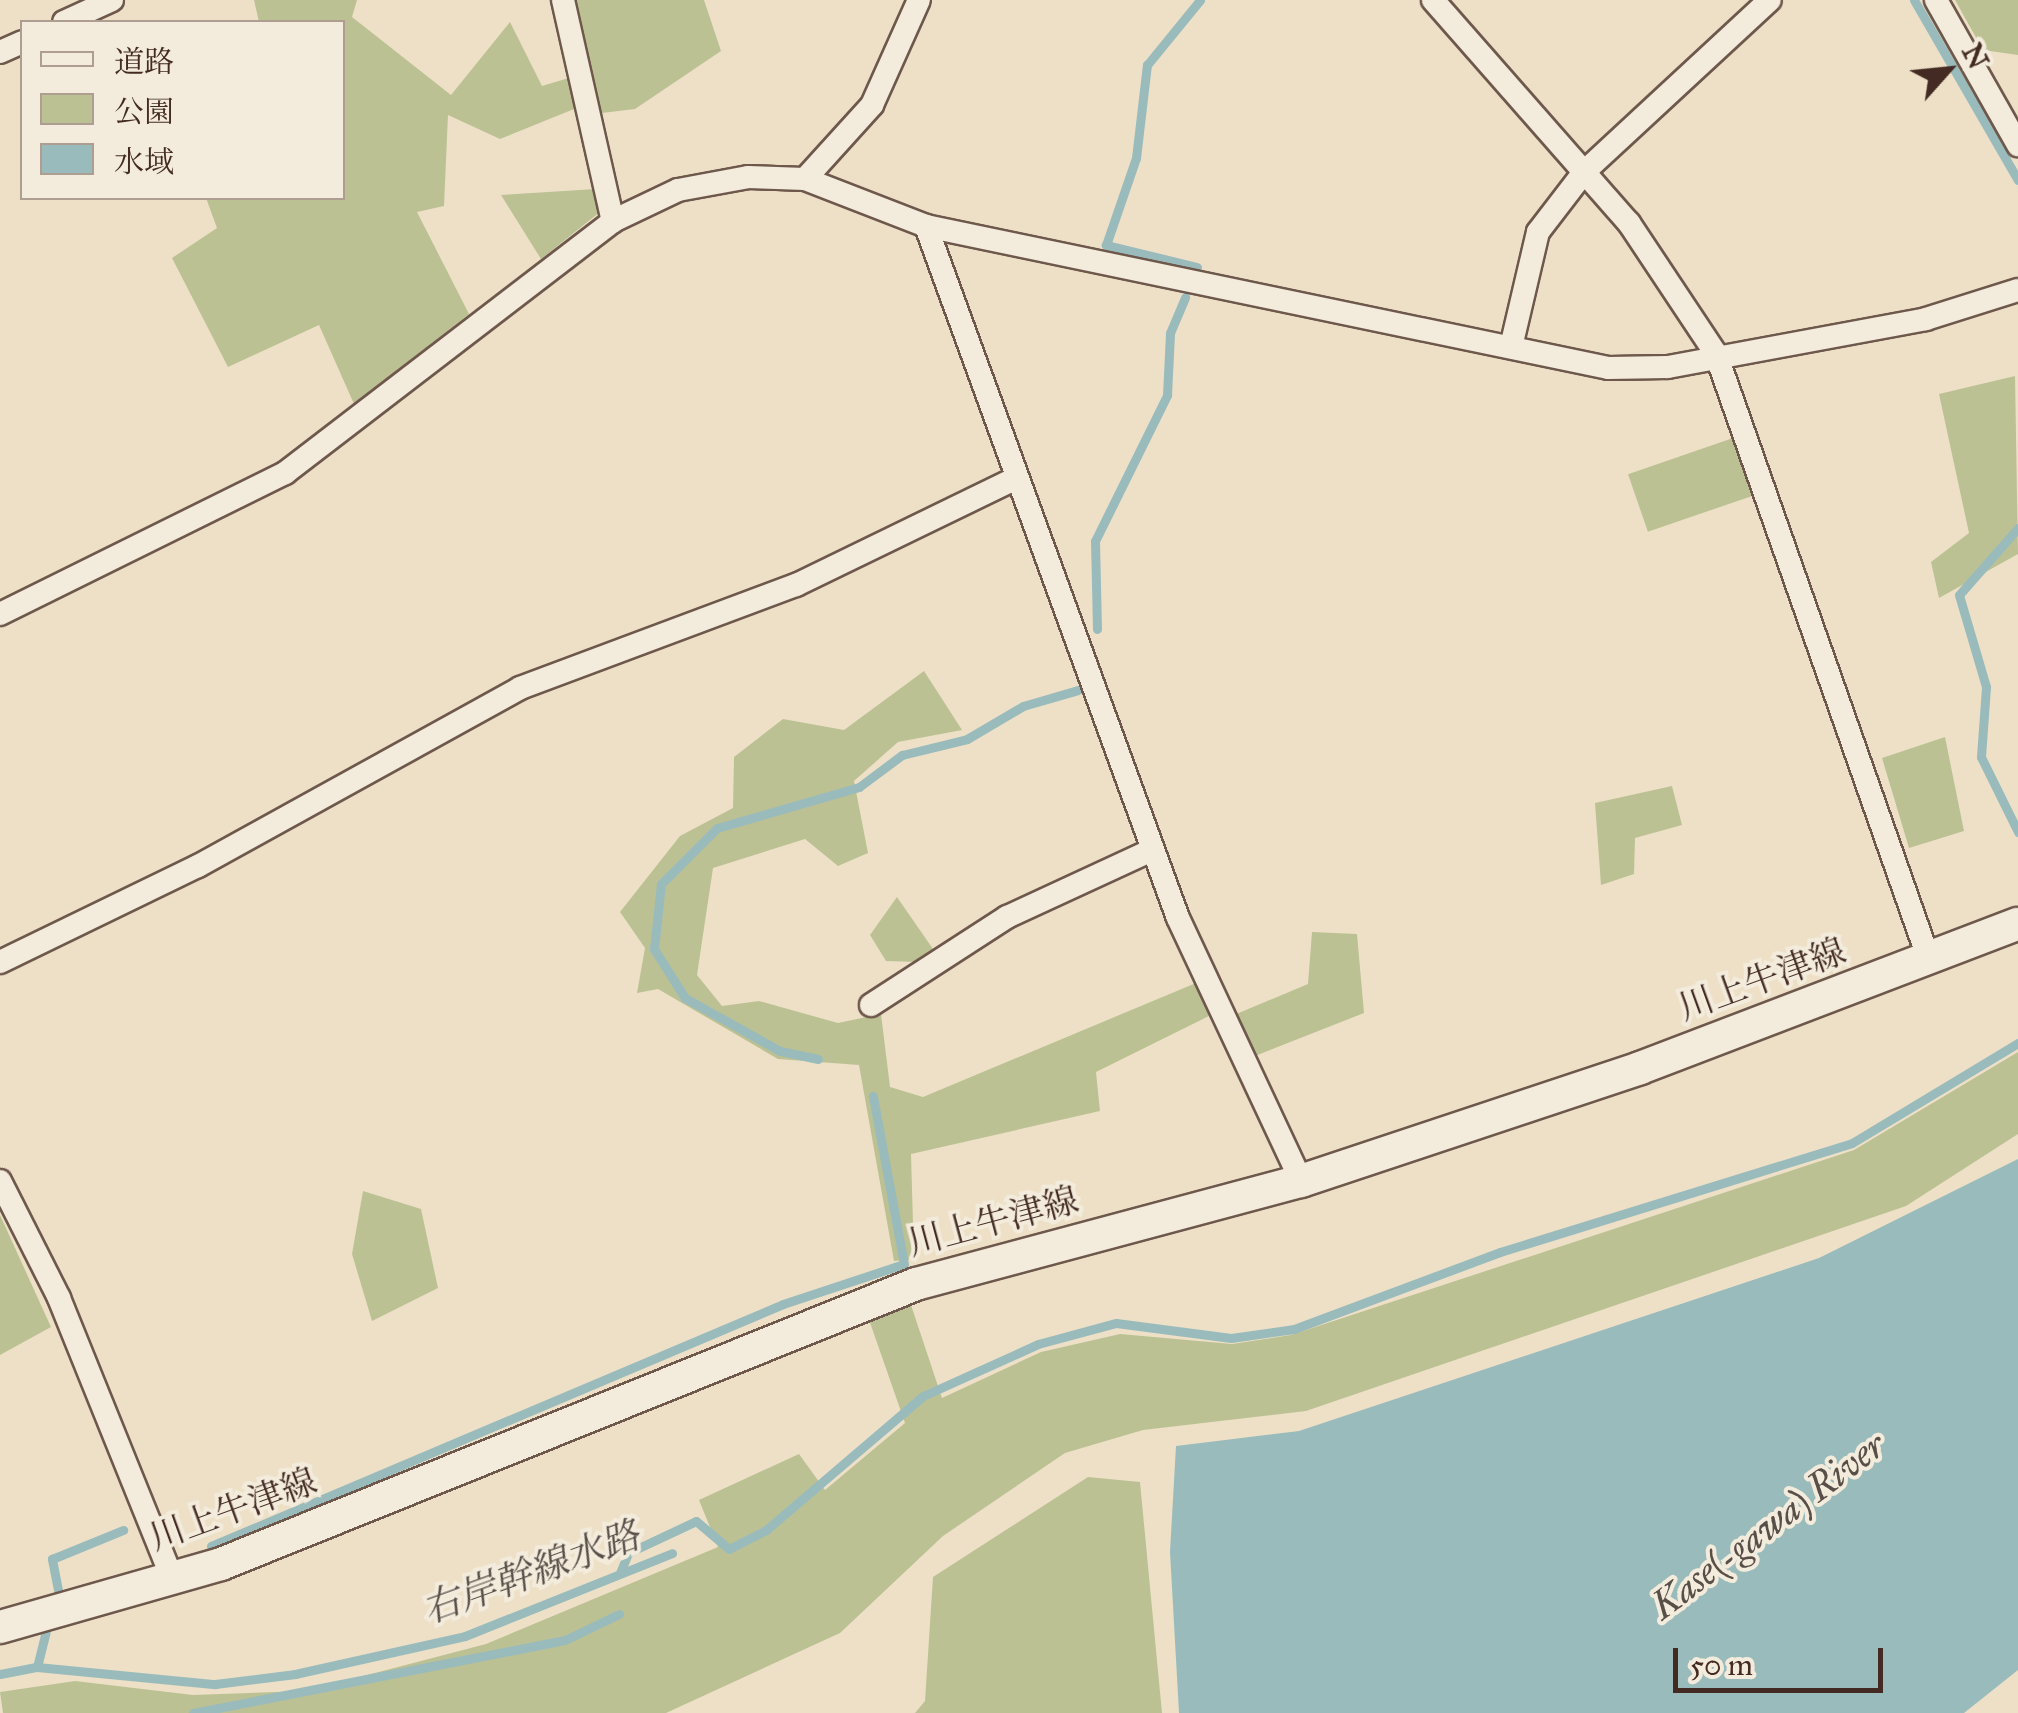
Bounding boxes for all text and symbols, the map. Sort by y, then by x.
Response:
legend [20,20,345,200]
north arrow [1898,20,1998,120]
text: N [1954,38,1996,75]
text: 道路 [114,44,174,80]
text: 公園 [114,94,174,130]
text: 水域 [114,144,174,180]
street label: 川上牛津線 [1673,930,1851,1030]
street label: 川上牛津線 [903,1179,1083,1265]
water label: Kase(-gawa) River [1642,1423,1894,1629]
street label: 川上牛津線 [144,1460,322,1560]
water label: 右岸幹線水路 [416,1513,646,1633]
scale bar [1678,1628,1888,1690]
text: 50 m [1690,1647,1753,1683]

